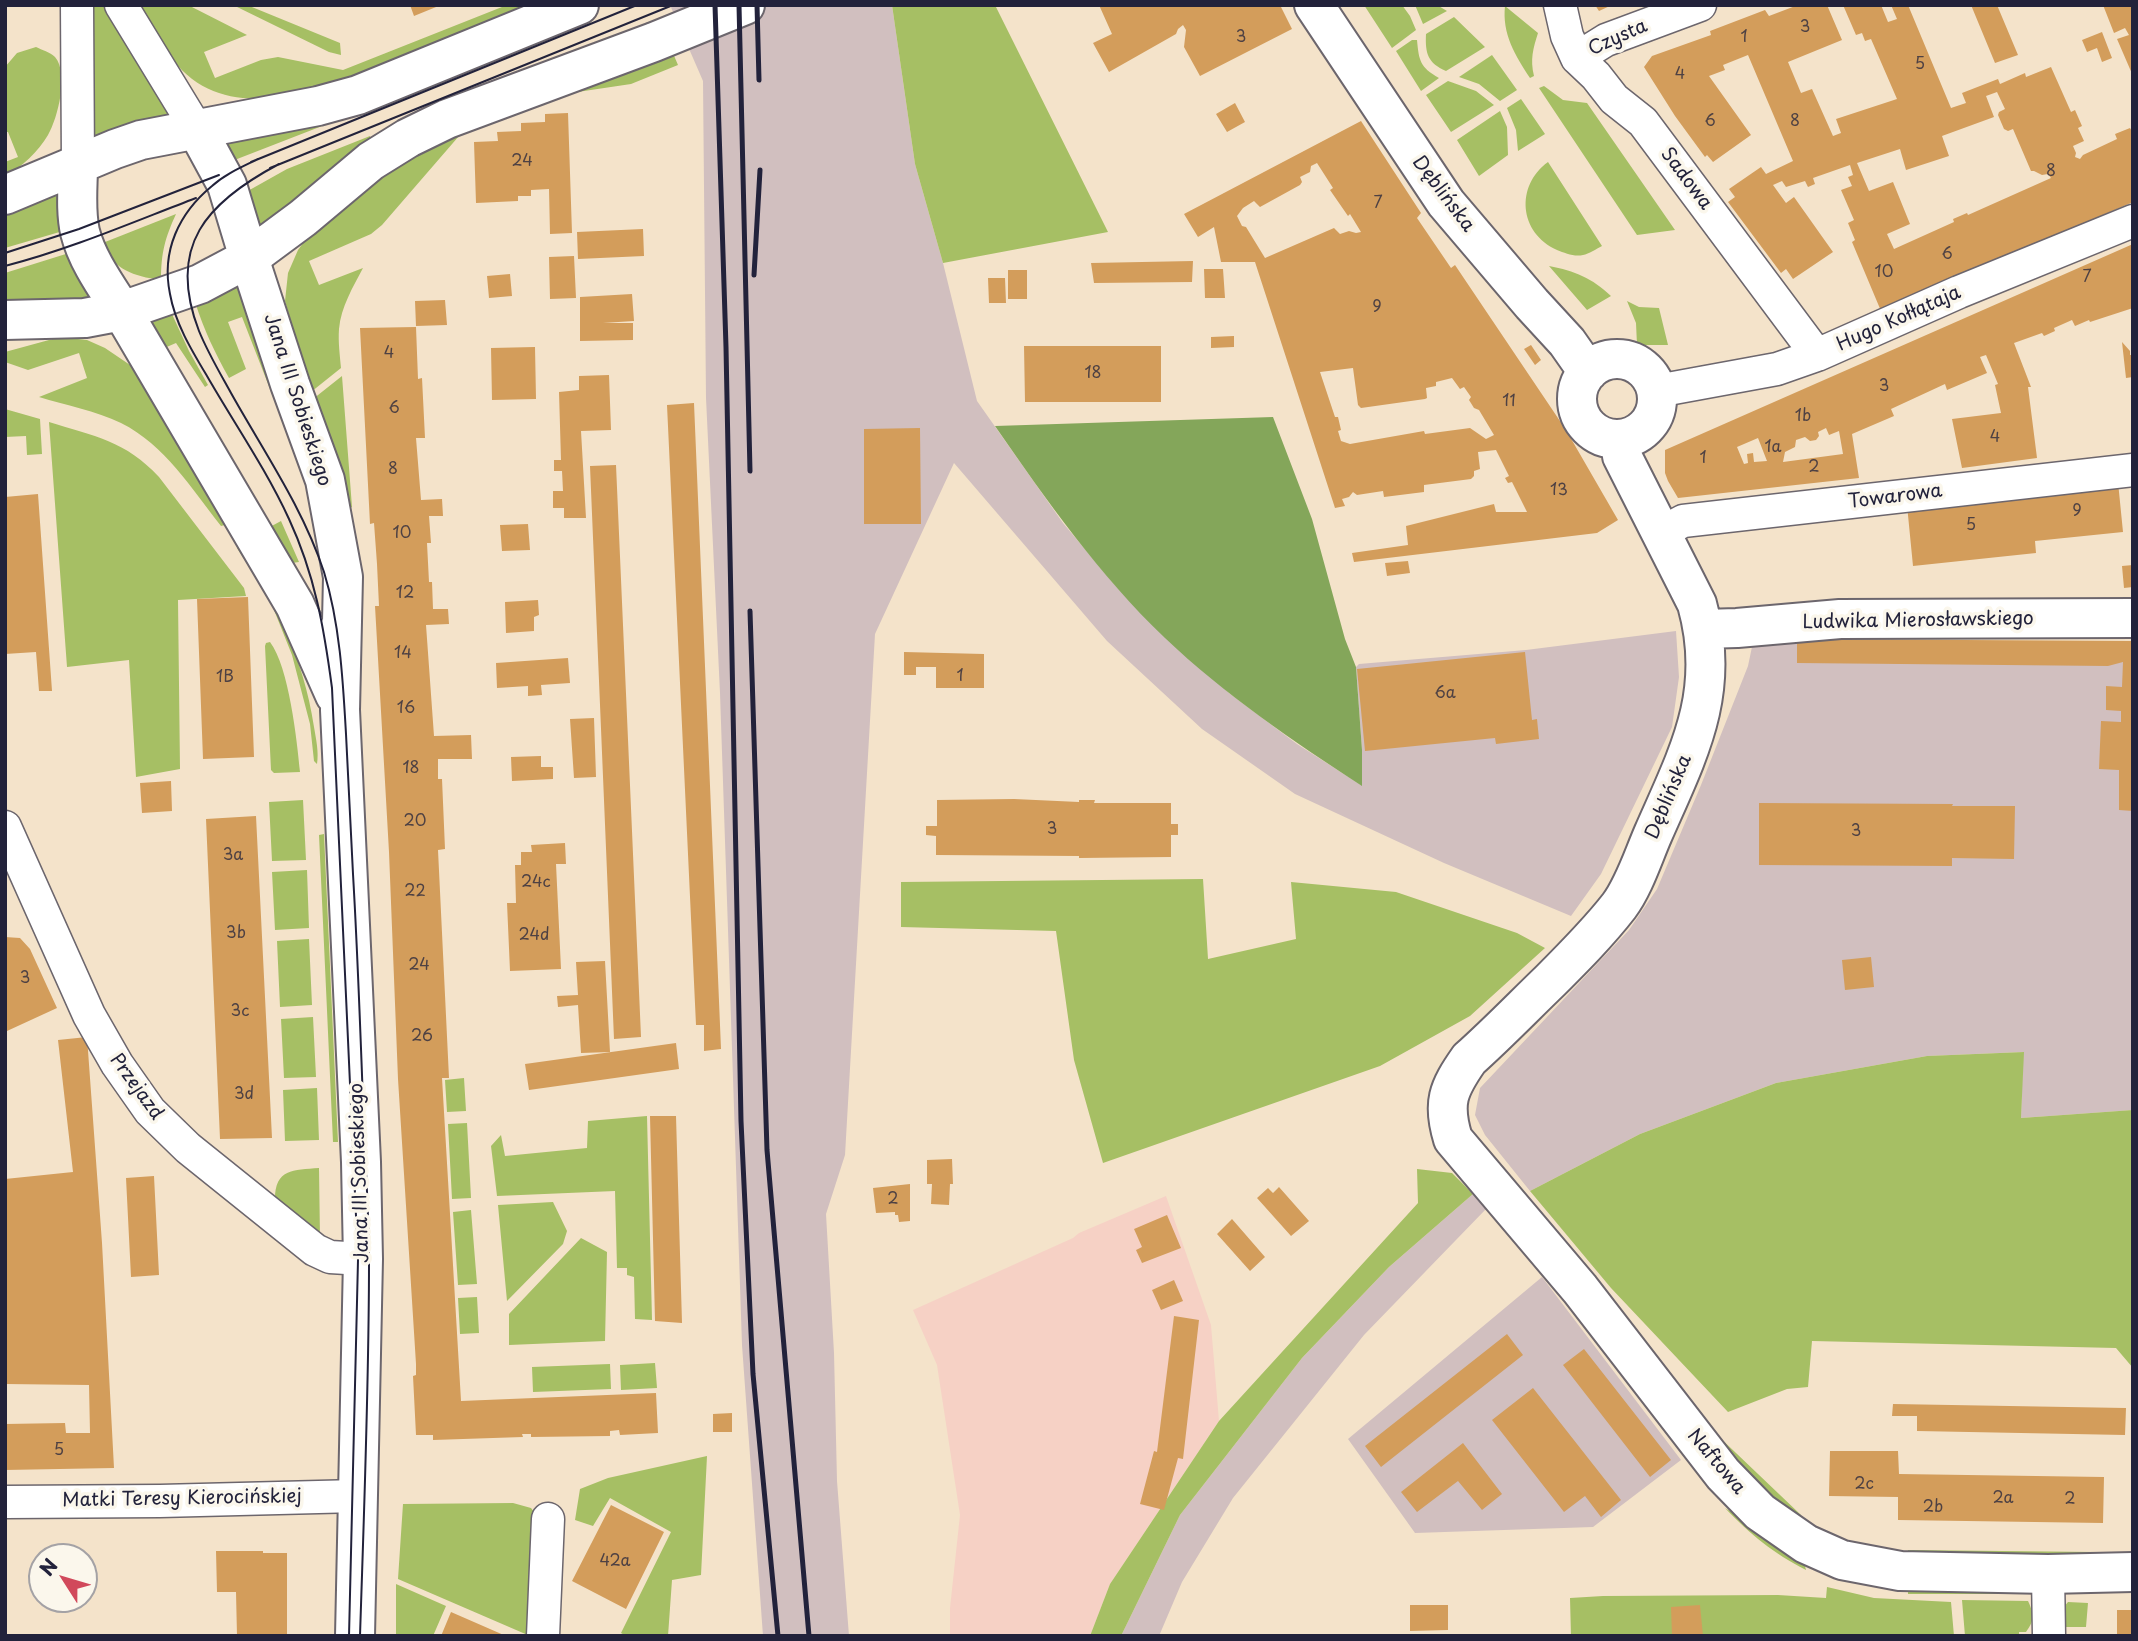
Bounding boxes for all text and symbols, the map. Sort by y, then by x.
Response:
street label: Czysta [1585,15,1651,61]
house number: 3 [1800,18,1810,38]
house number: 3 [1236,28,1246,48]
house number: 1 [1740,28,1748,48]
house number: 5 [1915,55,1925,75]
house number: 4 [1675,65,1685,85]
house number: 6 [1704,112,1716,132]
house number: 8 [1790,112,1800,132]
street label: Sadowa [1655,144,1717,214]
street label: Dęblińska [1407,151,1479,237]
house number: 24 [511,152,533,172]
house number: 8 [2046,162,2056,182]
house number: 7 [1373,194,1383,214]
house number: 6 [1941,245,1953,265]
house number: 10 [1875,263,1893,283]
house number: 7 [2082,268,2092,288]
street label: Hugo Kołłątaja [1833,281,1965,357]
house number: 9 [1372,298,1382,318]
street label: Jana III Sobieskiego [258,311,336,489]
house number: 4 [384,344,394,364]
house number: 18 [1084,364,1102,384]
house number: 3 [1879,377,1889,397]
house number: 11 [1502,392,1516,412]
house number: 6 [388,399,400,419]
house number: 1b [1795,407,1811,427]
house number: 4 [1990,428,2000,448]
house number: 1a [1764,438,1782,458]
house number: 1 [1699,449,1707,469]
house number: 2 [1808,458,1820,478]
house number: 8 [388,460,398,480]
street label: Towarowa [1847,480,1943,514]
house number: 13 [1550,481,1568,501]
house number: 9 [2072,502,2082,522]
house number: 5 [1966,516,1976,536]
house number: 10 [393,524,411,544]
house number: 12 [396,584,414,604]
street label: Ludwika Mierosławskiego [1802,608,2034,634]
house number: 14 [394,644,412,664]
house number: 1 [956,667,964,687]
house number: 1B [216,668,234,688]
house number: 6a [1434,684,1456,704]
house number: 16 [397,699,415,719]
street label: Dęblińska [1641,751,1697,843]
house number: 18 [402,759,420,779]
house number: 20 [404,812,426,832]
house number: 3 [1047,820,1057,840]
house number: 3 [1851,822,1861,842]
house number: 3a [223,846,243,866]
house number: 24c [521,873,551,893]
house number: 22 [404,882,426,902]
house number: 3b [226,924,246,944]
house number: 24d [519,926,549,946]
house number: 24 [408,956,430,976]
house number: 3 [20,969,30,989]
house number: 3c [231,1002,249,1022]
house number: 26 [411,1027,433,1047]
street label: Przejazd [104,1050,168,1124]
street label: Jana III Sobieskiego [345,1083,375,1263]
house number: 3d [234,1085,254,1105]
house number: 2 [887,1190,899,1210]
street label: Naftowa [1682,1425,1750,1499]
house number: 5 [54,1441,64,1461]
house number: 2c [1854,1475,1874,1495]
street label: Matki Teresy Kierocińskiej [62,1486,302,1512]
house number: 2a [1993,1489,2013,1509]
house number: 2 [2064,1490,2076,1510]
house number: 2b [1923,1498,1943,1518]
north arrow [28,1543,98,1613]
text: N [32,1552,64,1581]
house number: 42a [600,1552,630,1572]

